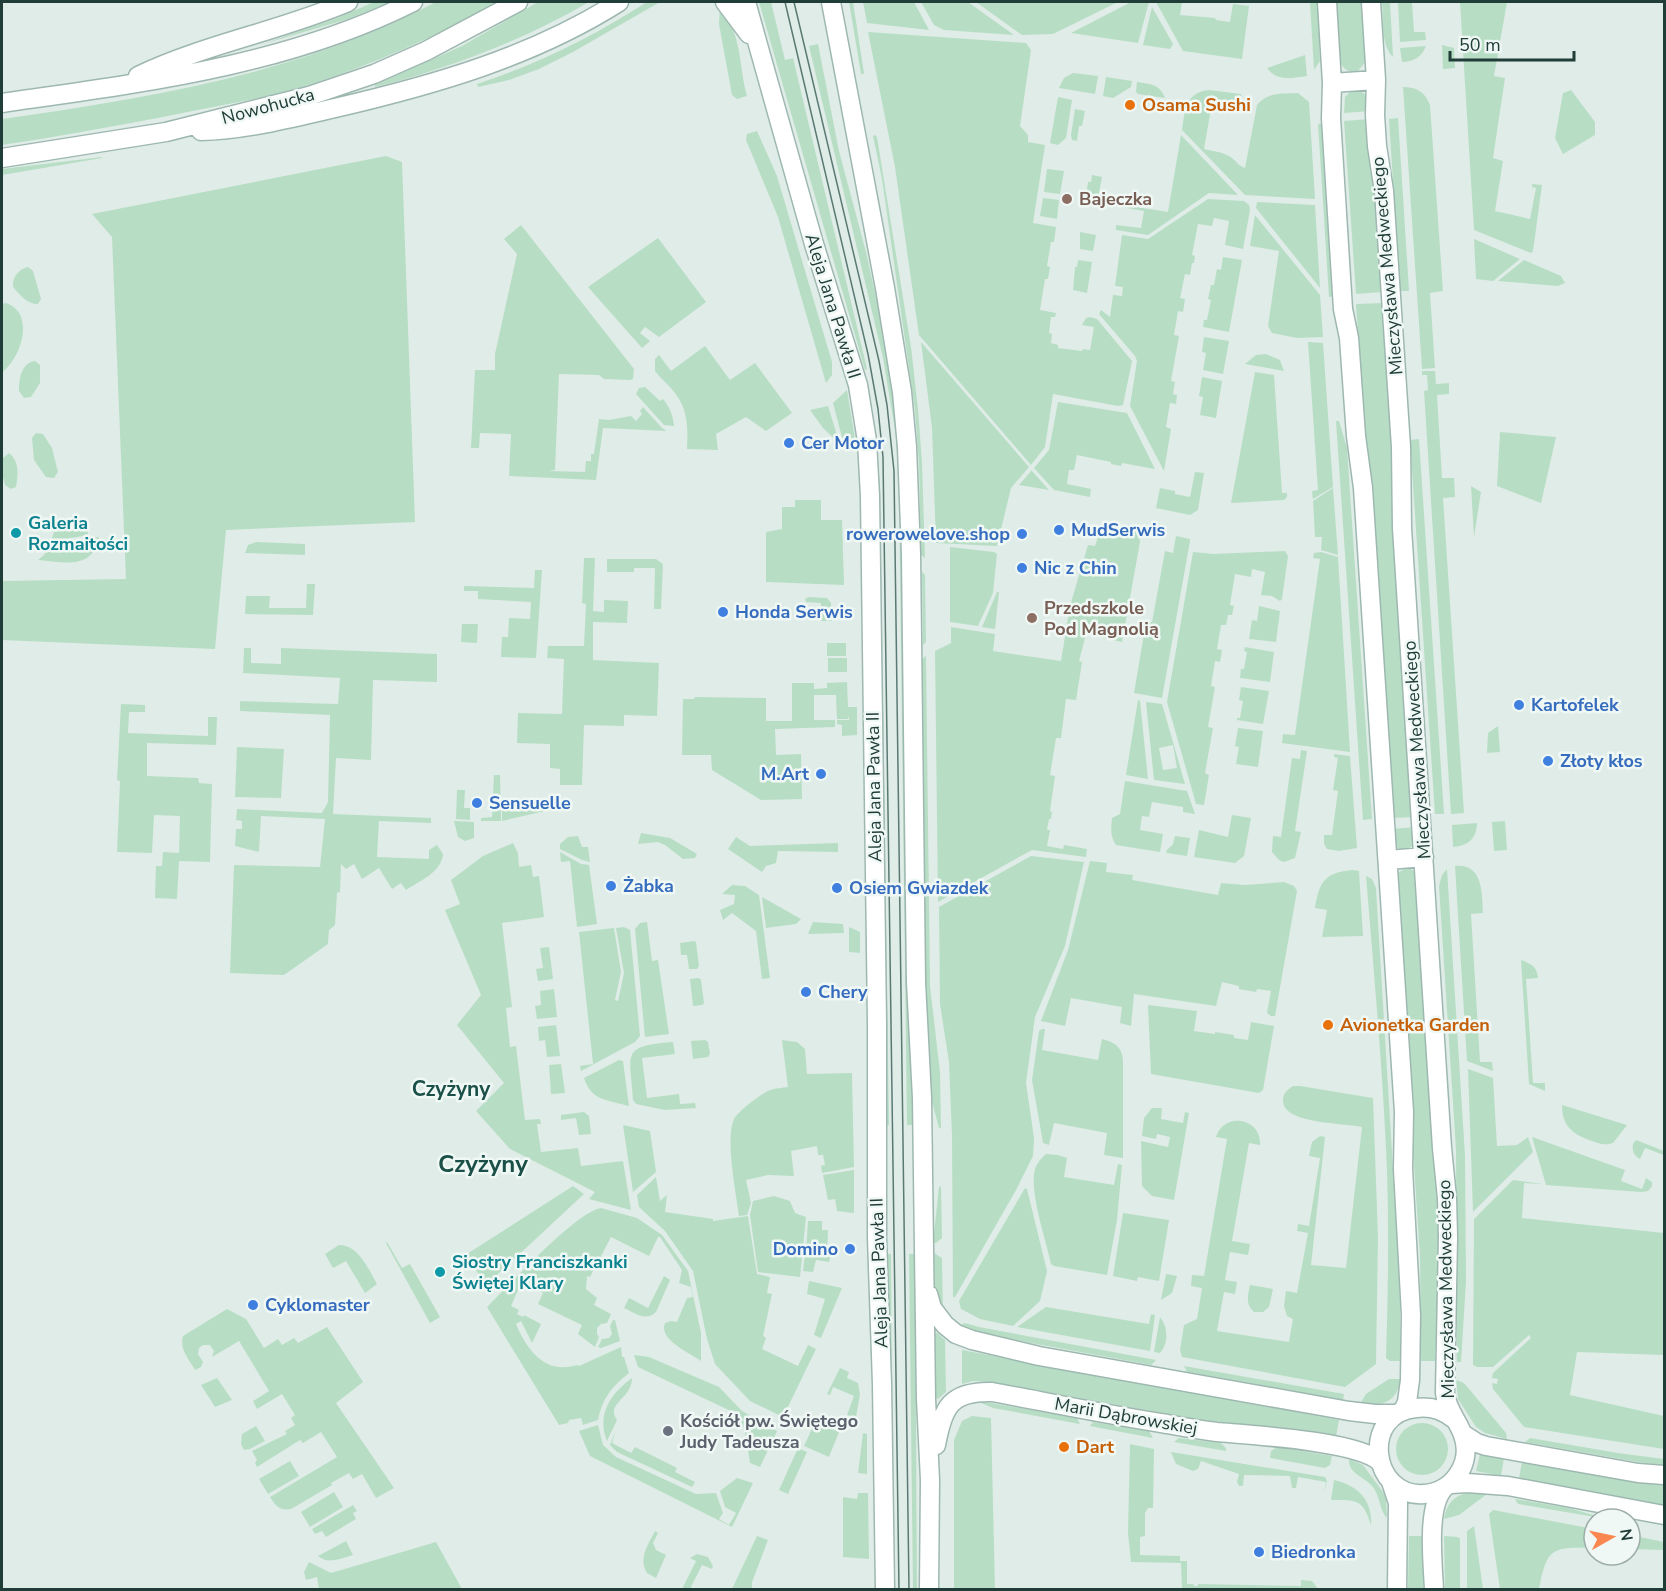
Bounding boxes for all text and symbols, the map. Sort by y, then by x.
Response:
scale bar [1450,24,1574,62]
text: 50 m [1459,33,1501,57]
street label: Nowohucka [219,82,317,130]
place label: Osama Sushi [1142,93,1251,117]
marker: Osama Sushi [1123,98,1137,112]
street label: Mieczysława Medweckiego [1366,156,1408,376]
place label: Bajeczka [1079,187,1152,211]
marker: Bajeczka [1060,192,1074,206]
street label: Aleja Jana Pawła II [800,231,866,381]
place label: Cer Motor [801,431,884,455]
marker: Cer Motor [782,436,796,450]
place label: Galeria Rozmaitości [28,511,128,556]
place label: MudSerwis [1071,518,1165,542]
place label: rowerowelove.shop [846,522,1010,546]
marker: MudSerwis [1052,523,1066,537]
marker: Galeria Rozmaitości [9,526,23,540]
marker: rowerowelove.shop [1015,527,1029,541]
place label: Nic z Chin [1034,556,1117,580]
marker: Nic z Chin [1015,561,1029,575]
place label: Przedszkole Pod Magnolią [1044,596,1159,641]
place label: Honda Serwis [735,600,853,624]
marker: Honda Serwis [716,605,730,619]
marker: Przedszkole Pod Magnolią [1025,611,1039,625]
street label: Mieczysława Medweckiego [1397,640,1437,860]
place label: Kartofelek [1531,693,1619,717]
marker: Kartofelek [1512,698,1526,712]
street label: Aleja Jana Pawła II [861,712,887,862]
place label: Złoty kłos [1560,749,1643,773]
marker: Złoty kłos [1541,754,1555,768]
place label: M.Art [761,762,809,786]
marker: M.Art [814,767,828,781]
place label: Sensuelle [489,791,571,815]
marker: Sensuelle [470,796,484,810]
place label: Żabka [623,874,674,898]
place label: Osiem Gwiazdek [849,876,989,900]
marker: Żabka [604,879,618,893]
marker: Osiem Gwiazdek [830,881,844,895]
place label: Chery [818,980,868,1004]
marker: Chery [799,985,813,999]
place label: Avionetka Garden [1340,1013,1490,1037]
marker: Avionetka Garden [1321,1018,1335,1032]
district label: Czyżyny [412,1075,491,1103]
district label: Czyżyny [438,1148,528,1180]
street label: Mieczysława Medweckiego [1432,1179,1460,1399]
street label: Aleja Jana Pawła II [864,1197,894,1349]
place label: Domino [773,1237,838,1261]
marker: Domino [843,1242,857,1256]
place label: Siostry Franciszkanki Świętej Klary [452,1250,628,1295]
marker: Siostry Franciszkanki Świętej Klary [433,1265,447,1279]
place label: Cyklomaster [265,1293,370,1317]
marker: Cyklomaster [246,1298,260,1312]
street label: Marii Dąbrowskiej [1053,1392,1199,1440]
place label: Kościół pw. Świętego Judy Tadeusza [679,1409,858,1454]
marker: Kościół pw. Świętego Judy Tadeusza [661,1424,675,1438]
place label: Dart [1076,1435,1114,1459]
marker: Dart [1057,1440,1071,1454]
north arrow [1582,1507,1642,1567]
text: N [1614,1527,1638,1542]
place label: Biedronka [1271,1540,1356,1564]
marker: Biedronka [1252,1545,1266,1559]

